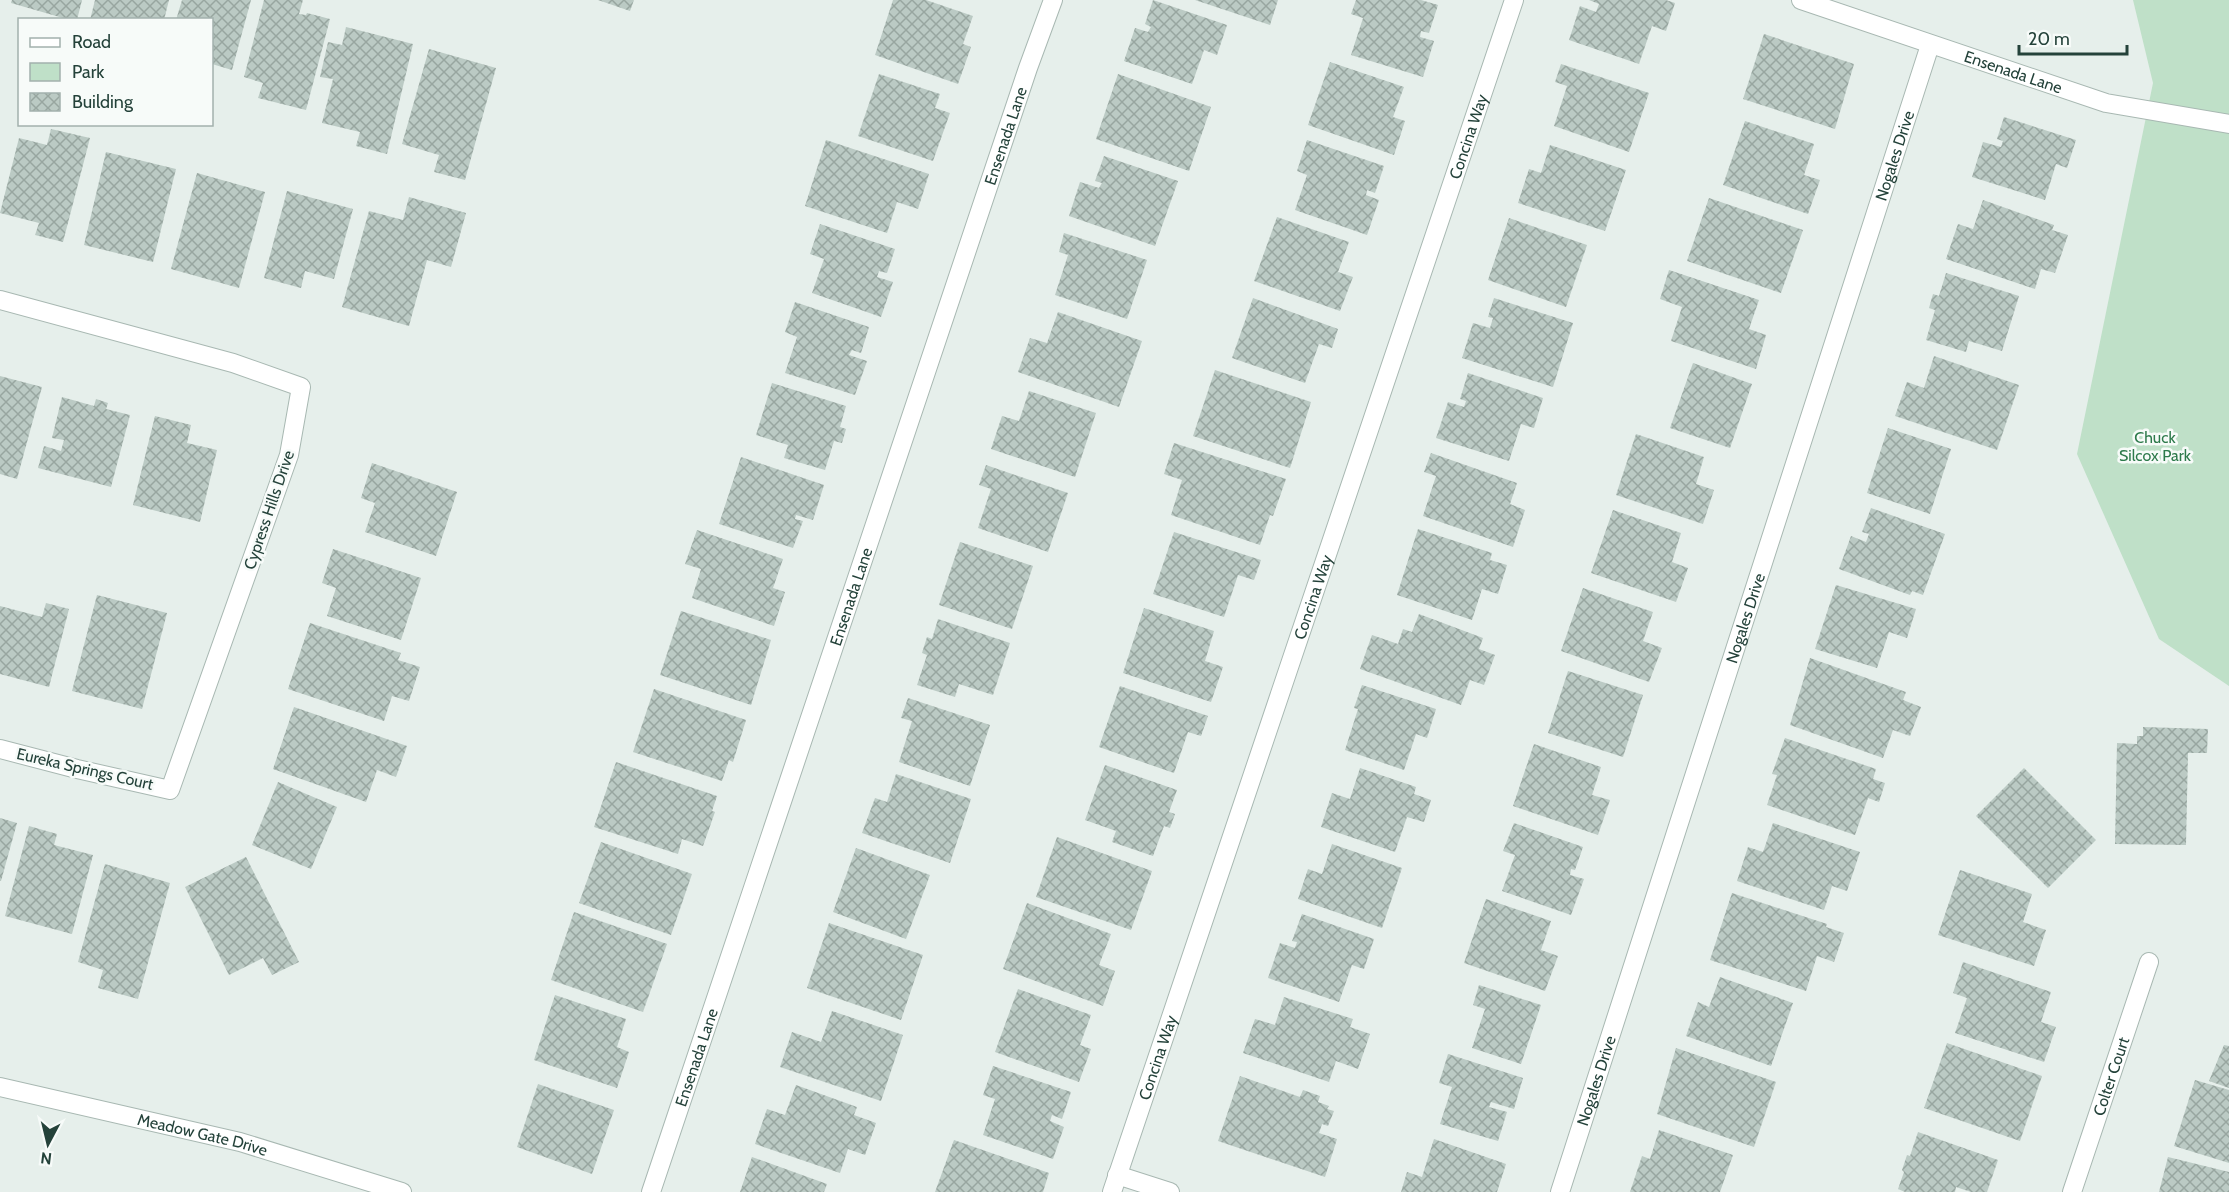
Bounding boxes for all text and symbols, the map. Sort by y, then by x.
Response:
legend [18,18,213,126]
scale bar [2019,18,2127,56]
text: 20 m [2028,28,2070,50]
text: Road [72,31,111,53]
street label: Ensenada Lane [1962,46,2065,97]
text: Park [72,61,105,83]
street label: Ensenada Lane [980,84,1031,187]
text: Building [72,91,134,113]
street label: Concina Way [1445,92,1491,181]
street label: Nogales Drive [1871,108,1918,203]
park label: Chuck Silcox Park [2119,428,2192,465]
street label: Cypress Hills Drive [240,448,298,572]
street label: Ensenada Lane [825,545,876,648]
street label: Concina Way [1290,552,1336,642]
street label: Nogales Drive [1722,571,1769,666]
street label: Eureka Springs Court [15,744,156,794]
street label: Ensenada Lane [671,1006,721,1109]
street label: Concina Way [1134,1013,1180,1102]
street label: Nogales Drive [1573,1033,1619,1128]
street label: Colter Court [2089,1034,2133,1118]
street label: Meadow Gate Drive [136,1109,270,1159]
north arrow [18,1114,78,1174]
text: N [39,1148,53,1169]

